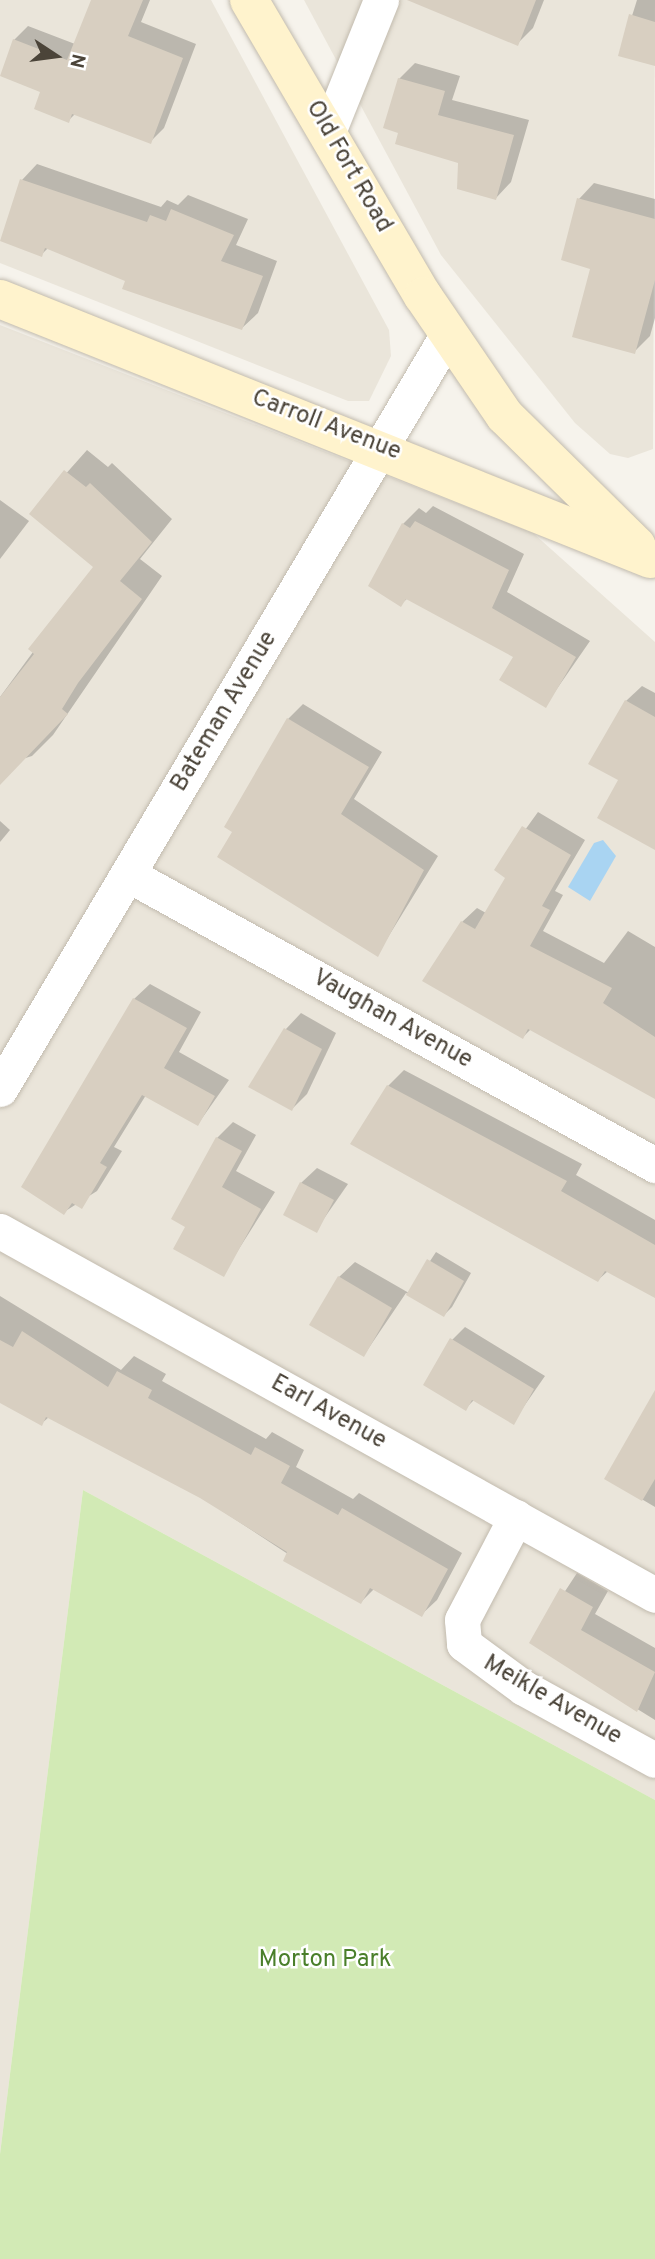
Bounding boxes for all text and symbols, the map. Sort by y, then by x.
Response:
north arrow [21,21,91,91]
text: N [63,51,90,70]
street label: Old Fort Road [299,96,397,238]
street label: Carroll Avenue [247,384,405,468]
street label: Bateman Avenue [166,626,284,798]
street label: Vaughan Avenue [307,964,477,1076]
street label: Earl Avenue [265,1369,391,1457]
street label: Meikle Avenue [477,1649,627,1753]
park label: Morton Park [258,1947,392,1975]

